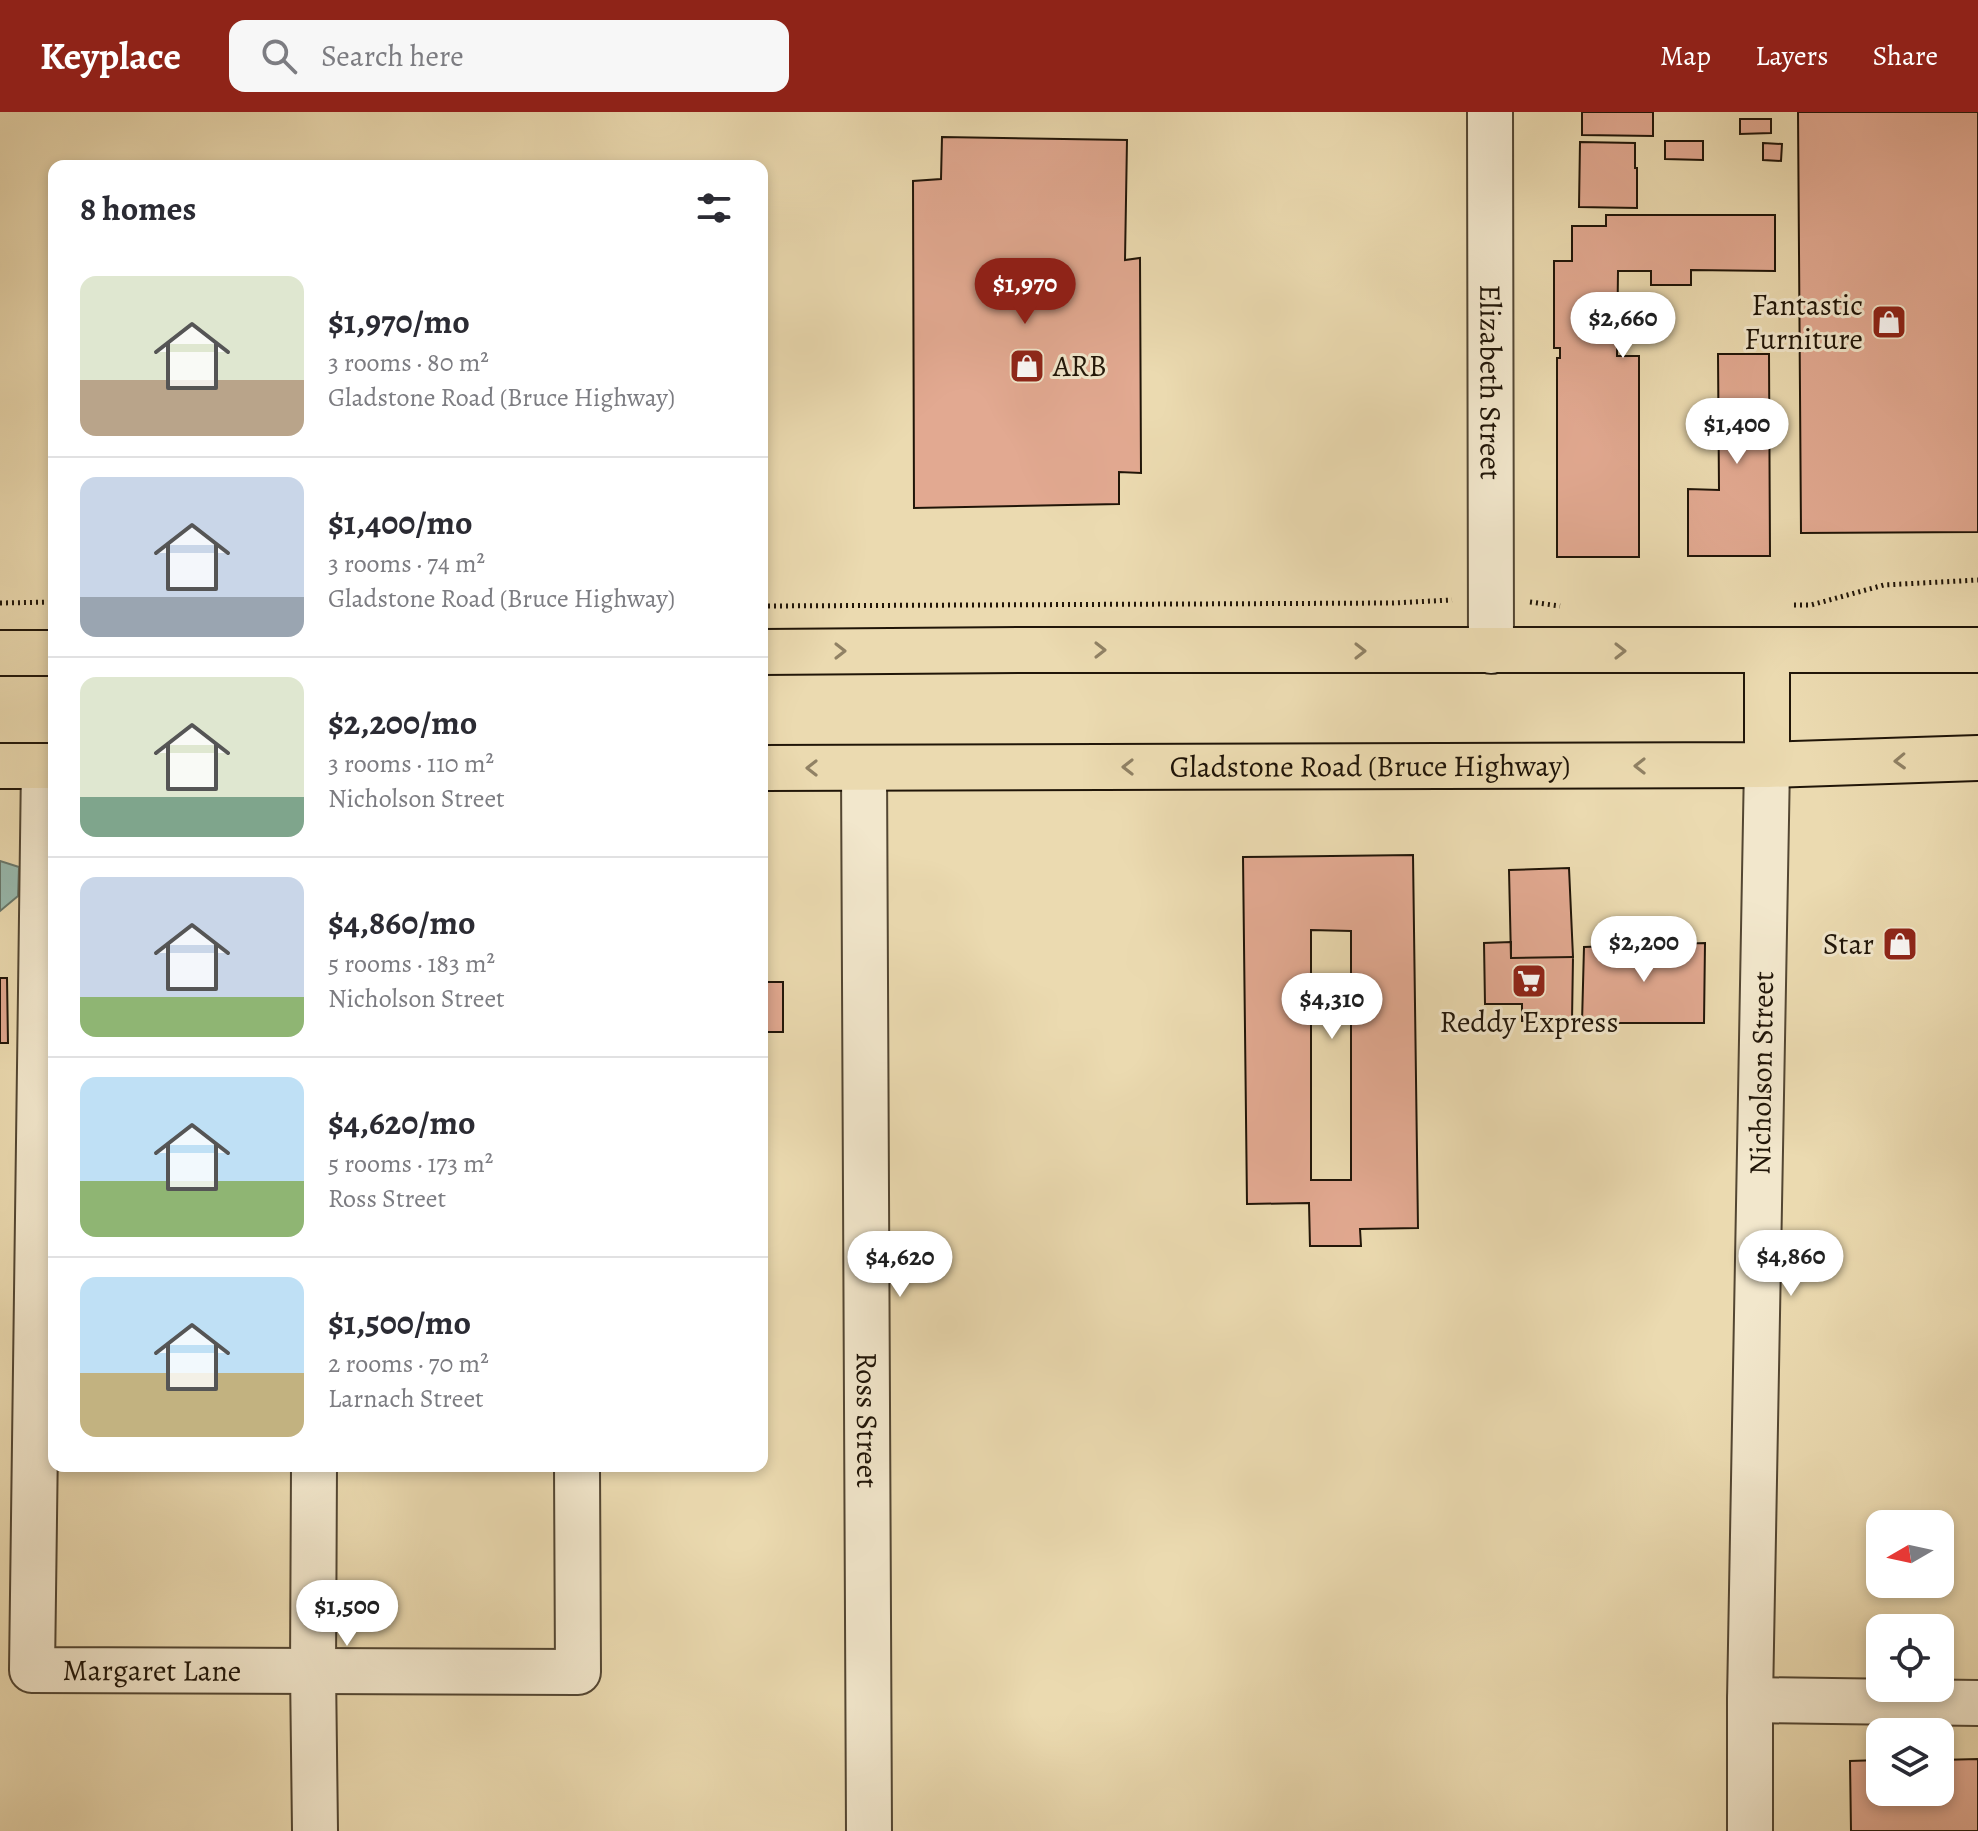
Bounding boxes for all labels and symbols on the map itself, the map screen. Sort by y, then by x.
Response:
pin: $1,970 [960,258,1090,326]
street label: Elizabeth Street [1470,284,1511,480]
place label: Fantastic Furniture [1744,285,1863,359]
pin: $2,660 [1558,292,1688,360]
shop icon: Fantastic Furniture [1870,303,1908,341]
place label: ARB [1052,346,1107,386]
shop icon: ARB [1008,347,1046,385]
pin: $1,400 [1672,398,1802,466]
one-way arrow [1094,641,1107,659]
one-way arrow [834,642,847,660]
one-way arrow [1354,642,1367,660]
one-way arrow [1614,642,1627,660]
street label: Gladstone Road (Bruce Highway) [1170,746,1570,787]
one-way arrow [1893,752,1906,769]
one-way arrow [1633,757,1646,775]
one-way arrow [1121,758,1134,776]
one-way arrow [805,759,818,777]
pin: $2,200 [1579,916,1709,984]
place label: Star [1823,924,1874,964]
shop icon: Star [1881,925,1919,963]
supermarket icon: Reddy Express [1510,962,1548,1000]
street label: Nicholson Street [1740,971,1783,1175]
pin: $4,310 [1267,973,1397,1041]
place label: Reddy Express [1440,1002,1618,1042]
pin: $4,860 [1726,1230,1856,1298]
pin: $4,620 [835,1231,965,1299]
street label: Ross Street [847,1352,887,1488]
north arrow [1866,1510,1954,1598]
pin: $1,500 [282,1580,412,1648]
street label: Margaret Lane [62,1650,241,1691]

